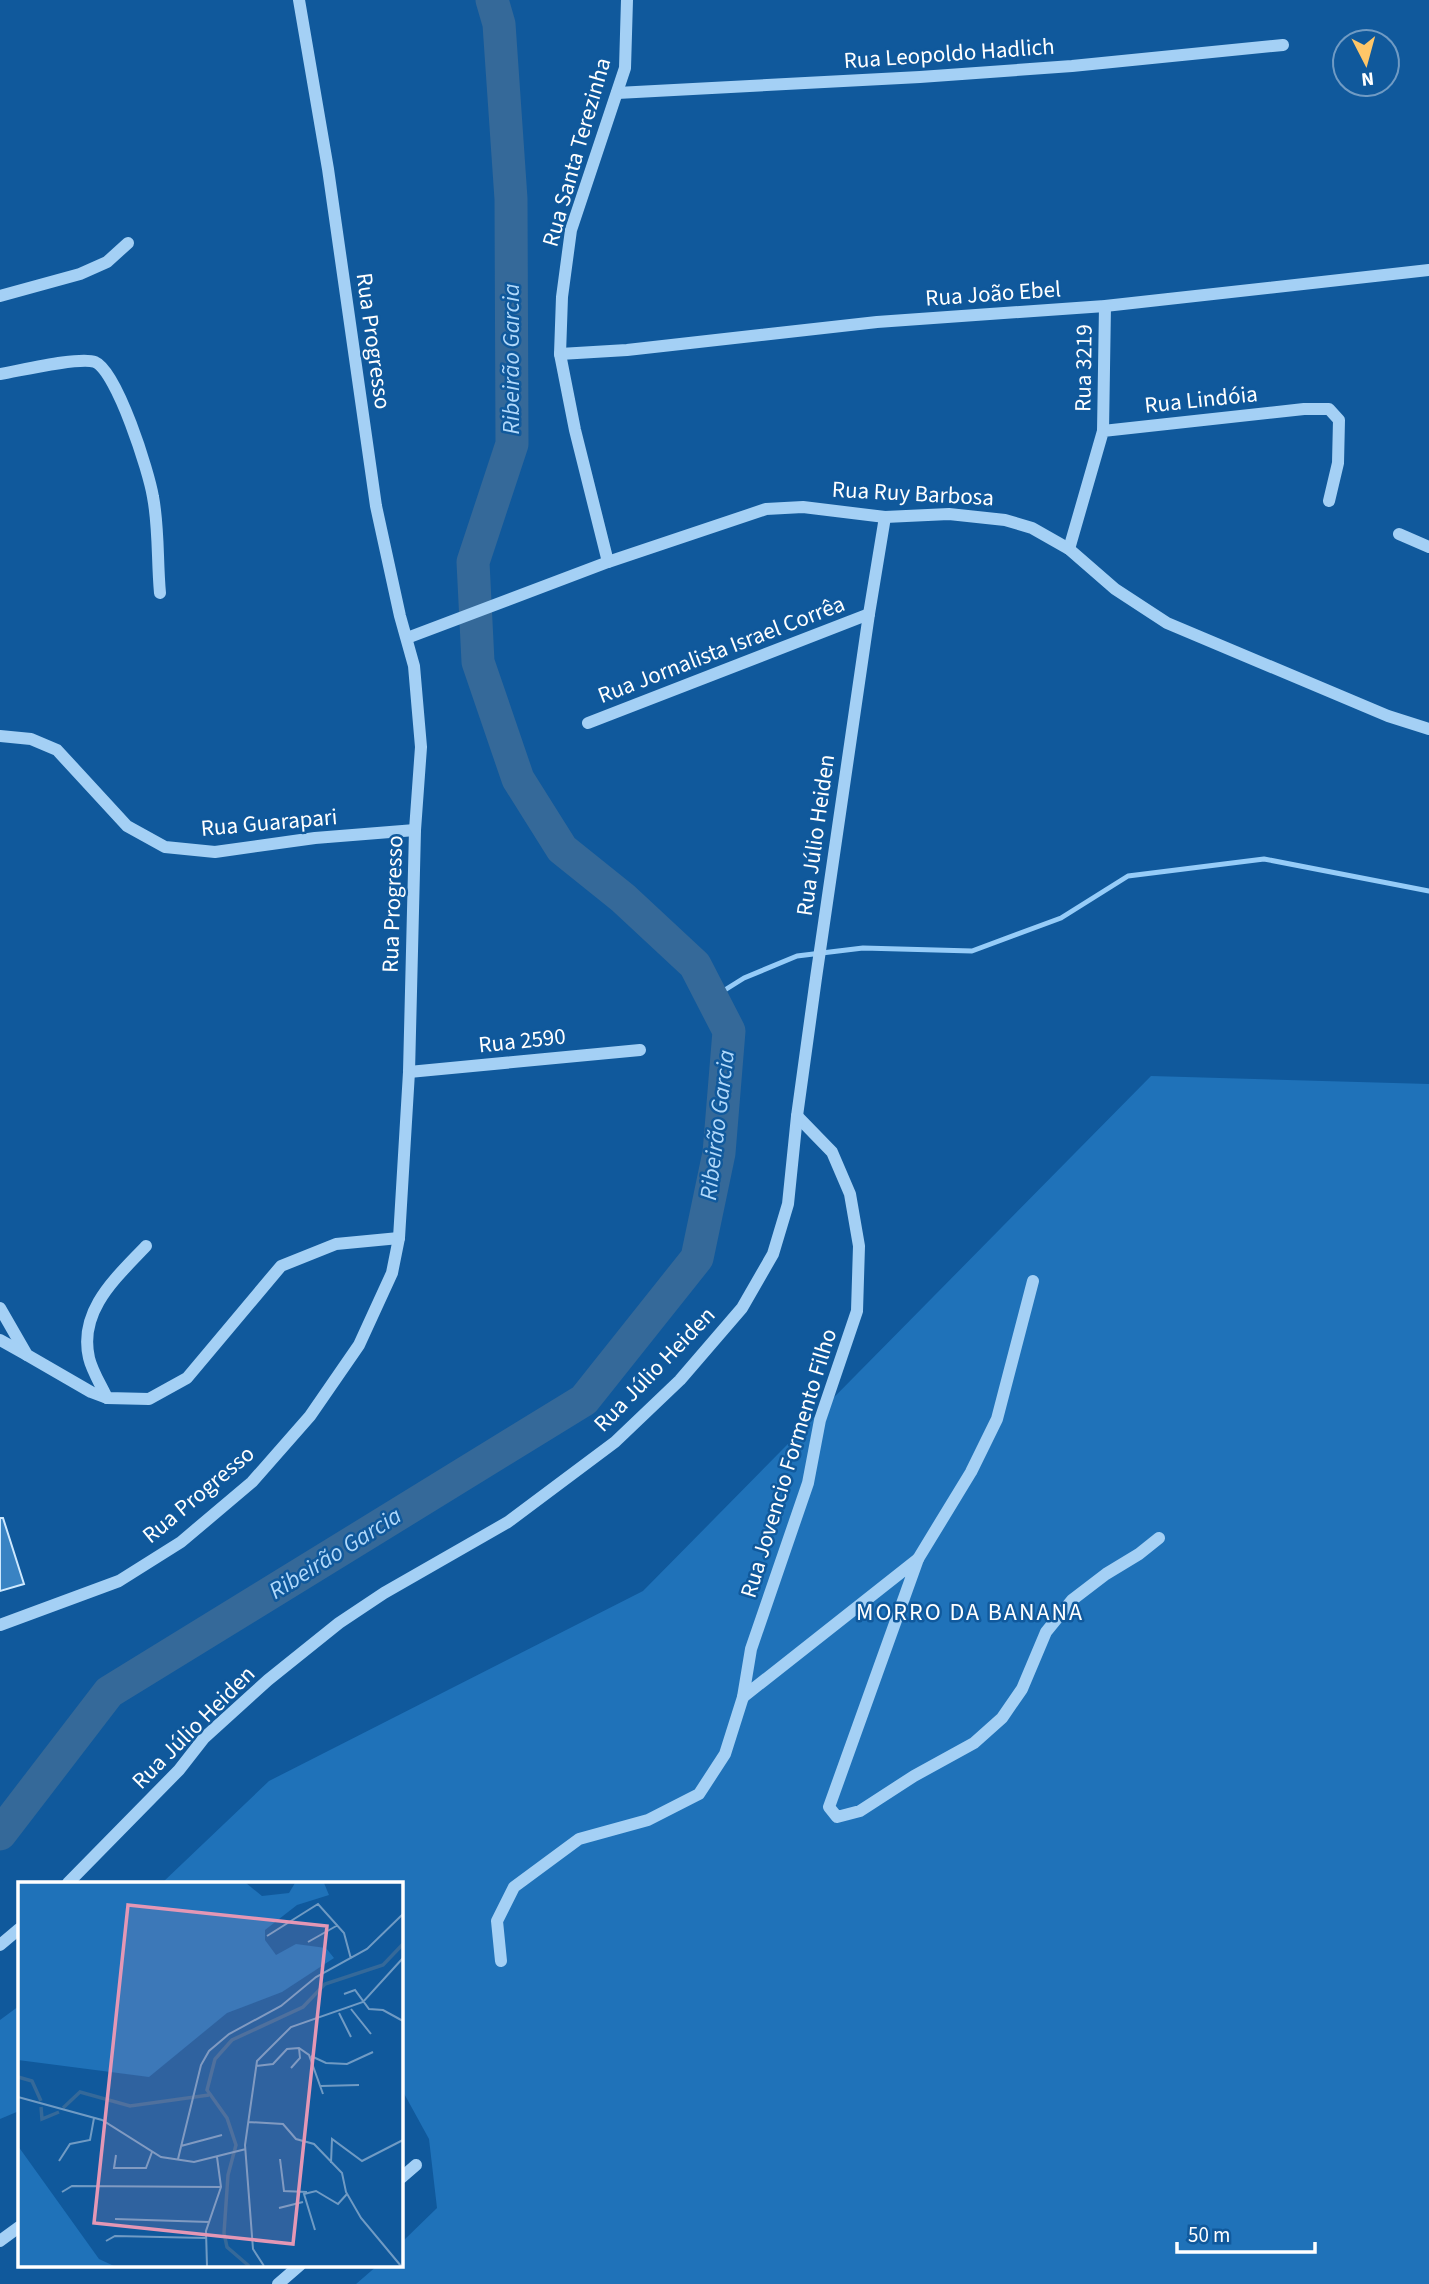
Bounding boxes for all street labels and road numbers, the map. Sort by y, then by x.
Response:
street label: Rua Leopoldo Hadlich [842,30,1056,77]
street label: Rua Santa Terezinha [534,54,619,251]
street label: Rua Progresso [348,271,399,411]
street label: Rua João Ebel [924,272,1062,315]
street label: Rua 3219 [1066,324,1101,412]
street label: Rua Lindóia [1143,377,1259,422]
street label: Rua Ruy Barbosa [831,473,995,514]
street label: Rua Jornalista Israel Corrêa [593,587,849,712]
street label: Rua Júlio Heiden [788,752,843,918]
street label: Rua Guarapari [199,800,339,845]
street label: Rua Progresso [374,835,411,973]
street label: Rua 2590 [477,1020,567,1061]
street label: Rua Júlio Heiden [586,1299,723,1439]
street label: Rua Jovencio Formento Filho [732,1324,845,1602]
street label: Rua Progresso [135,1438,262,1551]
street label: Rua Júlio Heiden [124,1658,263,1797]

